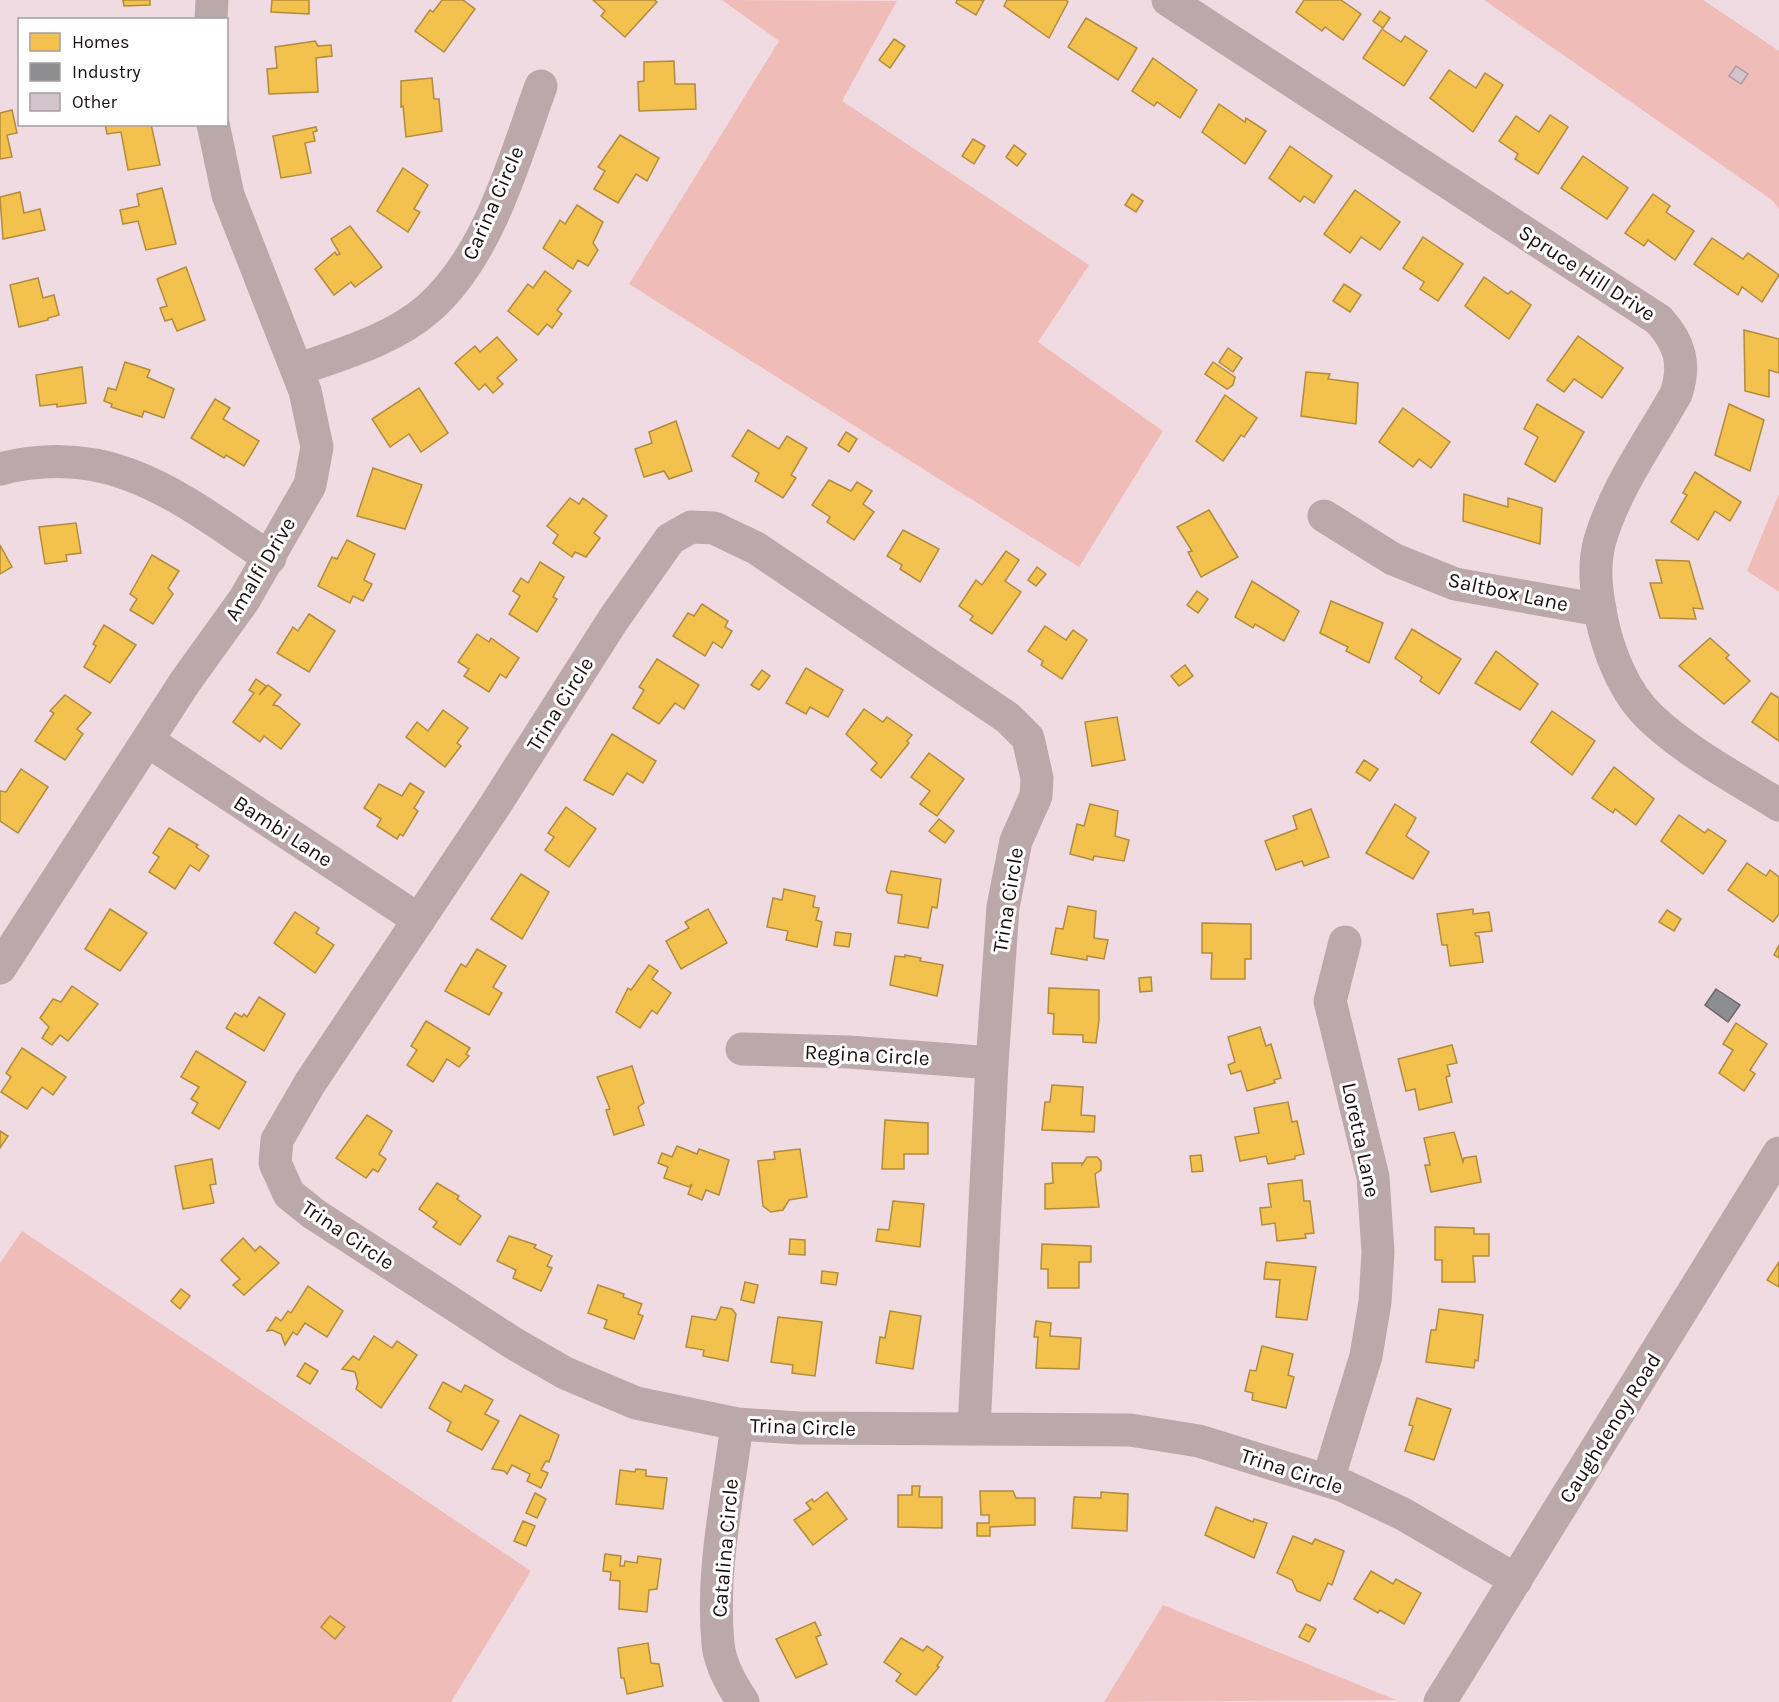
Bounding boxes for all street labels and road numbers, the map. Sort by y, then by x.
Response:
street label: Carina Circle [457,143,529,263]
street label: Spruce Hill Drive [1514,220,1660,326]
street label: Amalfi Drive [220,513,300,625]
street label: Saltbox Lane [1446,568,1570,616]
street label: Trina Circle [522,653,598,755]
street label: Bambi Lane [229,790,337,872]
street label: Trina Circle [988,846,1028,954]
street label: Regina Circle [804,1040,930,1070]
street label: Loretta Lane [1337,1080,1385,1200]
street label: Trina Circle [297,1195,399,1275]
street label: Caughdenoy Road [1554,1349,1666,1507]
street label: Trina Circle [749,1413,857,1441]
street label: Trina Circle [1238,1443,1346,1499]
street label: Catalina Circle [707,1477,743,1619]

